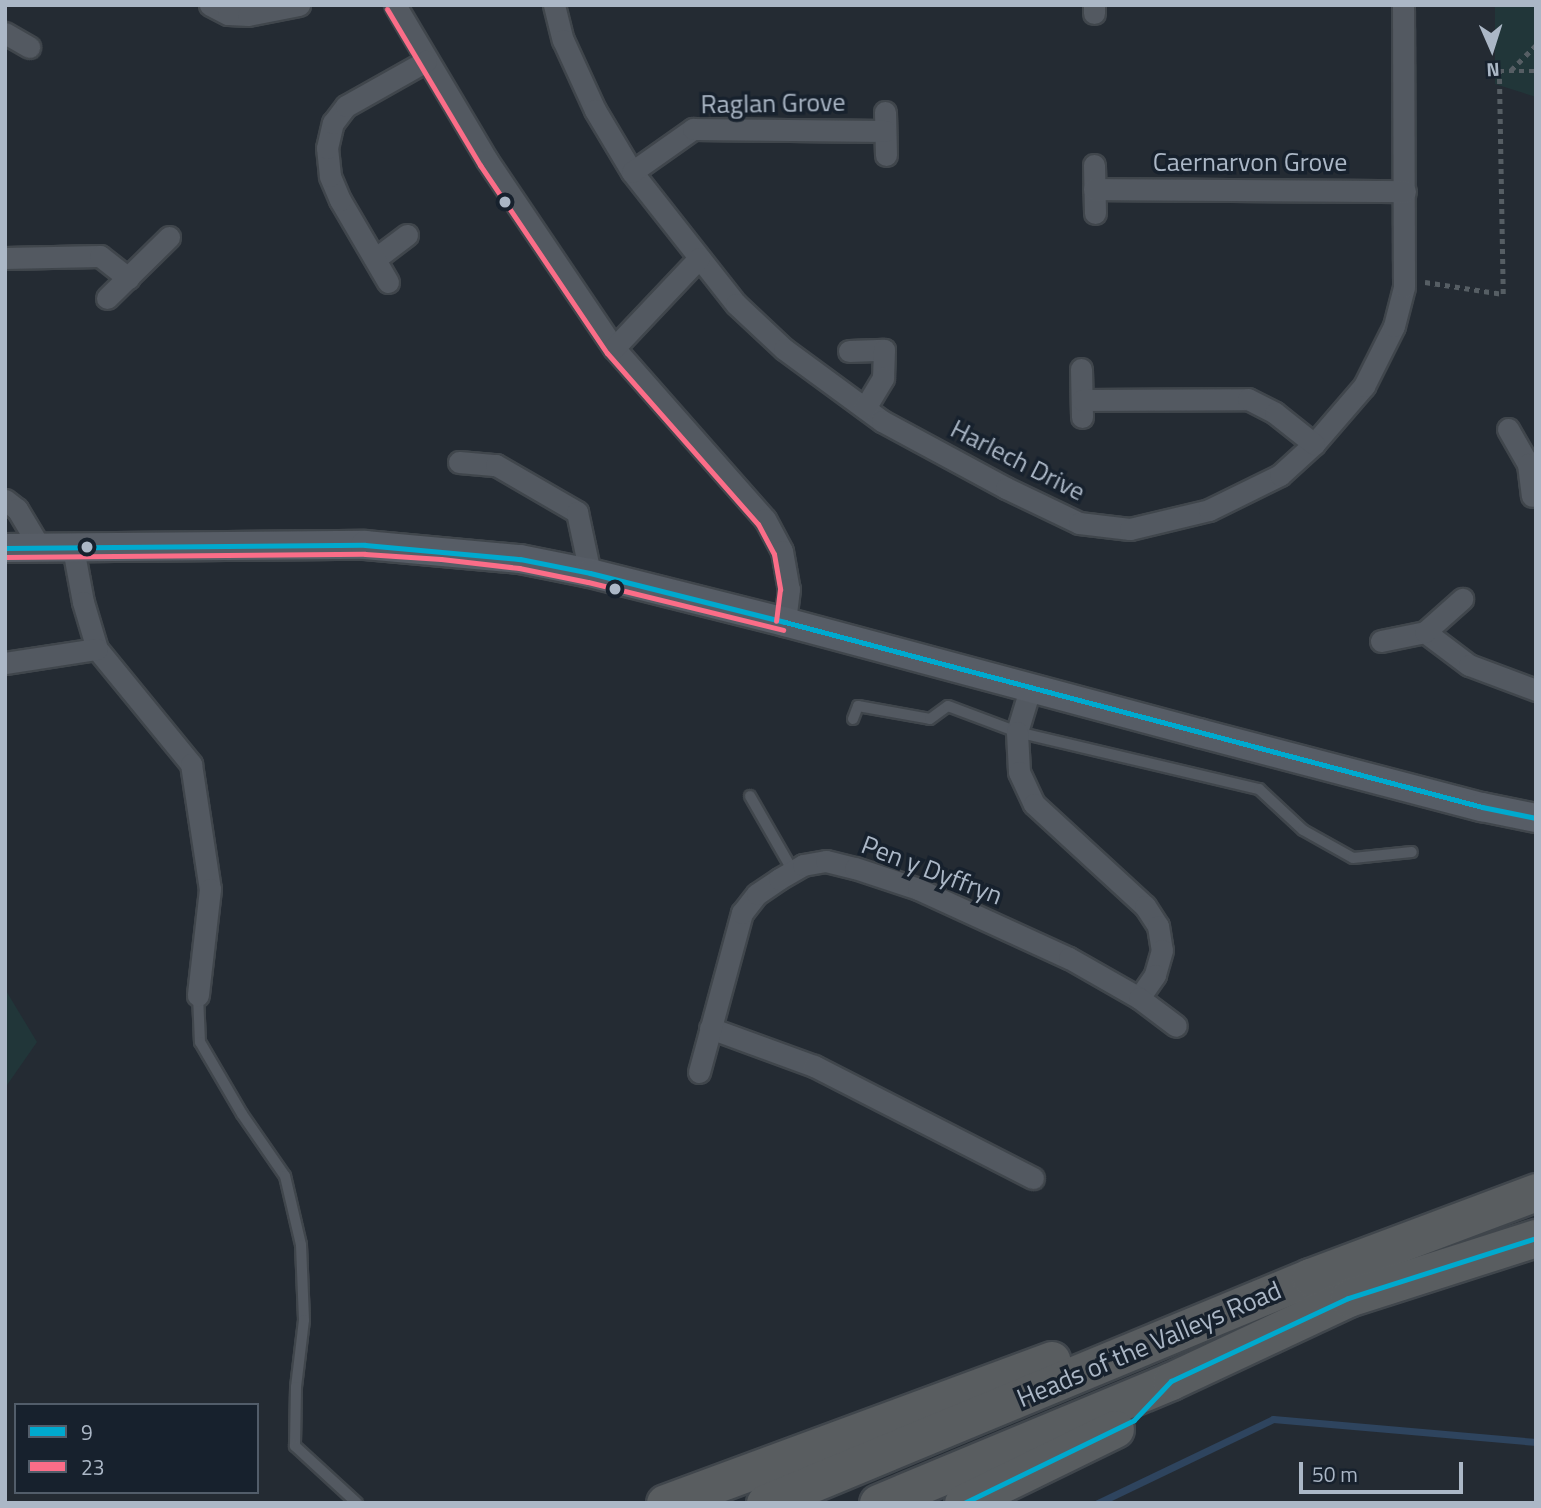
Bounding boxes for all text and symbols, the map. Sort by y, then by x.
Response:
north arrow [1457,14,1527,84]
text: N [1486,56,1500,85]
street label: Raglan Grove [700,86,846,120]
street label: Caernarvon Grove [1153,146,1347,178]
unlabelled marker [498,195,512,209]
street label: Harlech Drive [946,413,1090,507]
unlabelled marker [80,540,94,554]
unlabelled marker [608,582,622,596]
street label: Pen y Dyffryn [857,829,1007,911]
street label: Heads of the Valleys Road [1012,1274,1286,1414]
legend [14,1403,259,1494]
text: 9 [81,1416,93,1448]
scale bar [1303,1448,1468,1492]
text: 23 [81,1451,105,1483]
text: 50 m [1312,1458,1358,1490]

